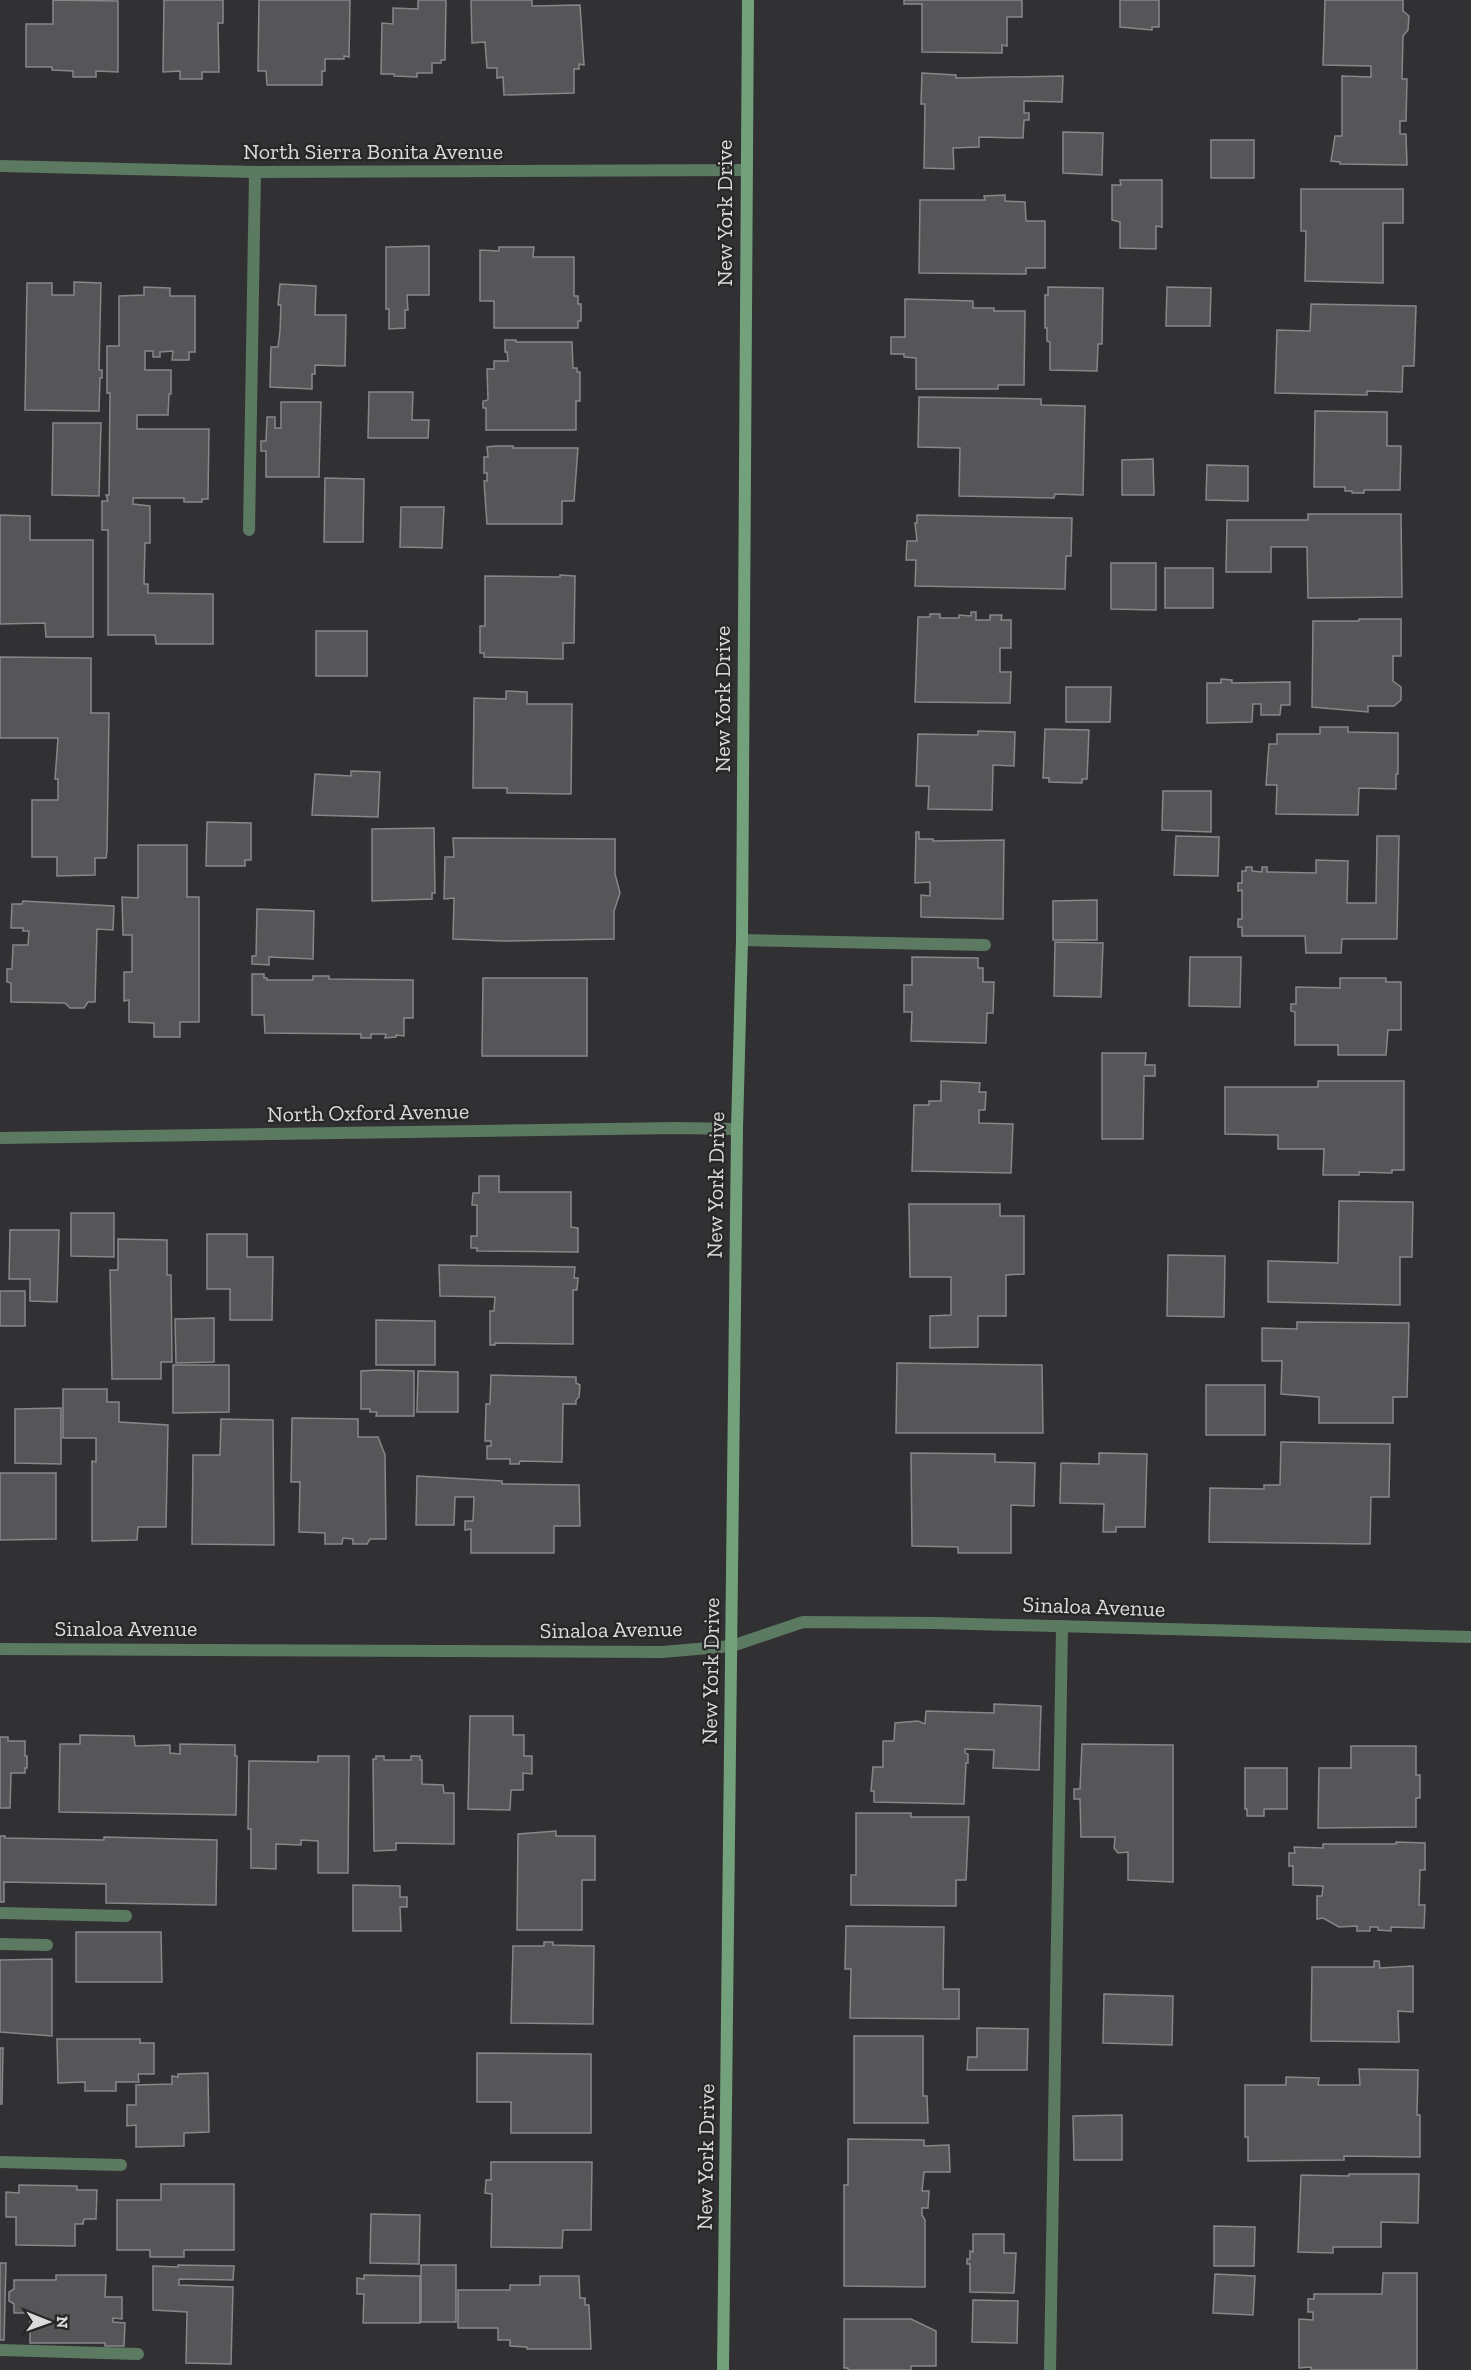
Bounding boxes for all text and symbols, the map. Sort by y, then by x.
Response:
street label: North Sierra Bonita Avenue [243,138,503,165]
street label: New York Drive [711,140,738,286]
street label: New York Drive [709,626,736,772]
street label: North Oxford Avenue [267,1097,469,1128]
street label: New York Drive [701,1111,730,1259]
street label: Sinaloa Avenue [1022,1591,1166,1622]
street label: New York Drive [696,1597,725,1745]
street label: Sinaloa Avenue [55,1615,197,1642]
street label: Sinaloa Avenue [539,1615,683,1644]
street label: New York Drive [691,2083,720,2231]
north arrow [18,2292,78,2352]
text: N [53,2316,72,2329]

